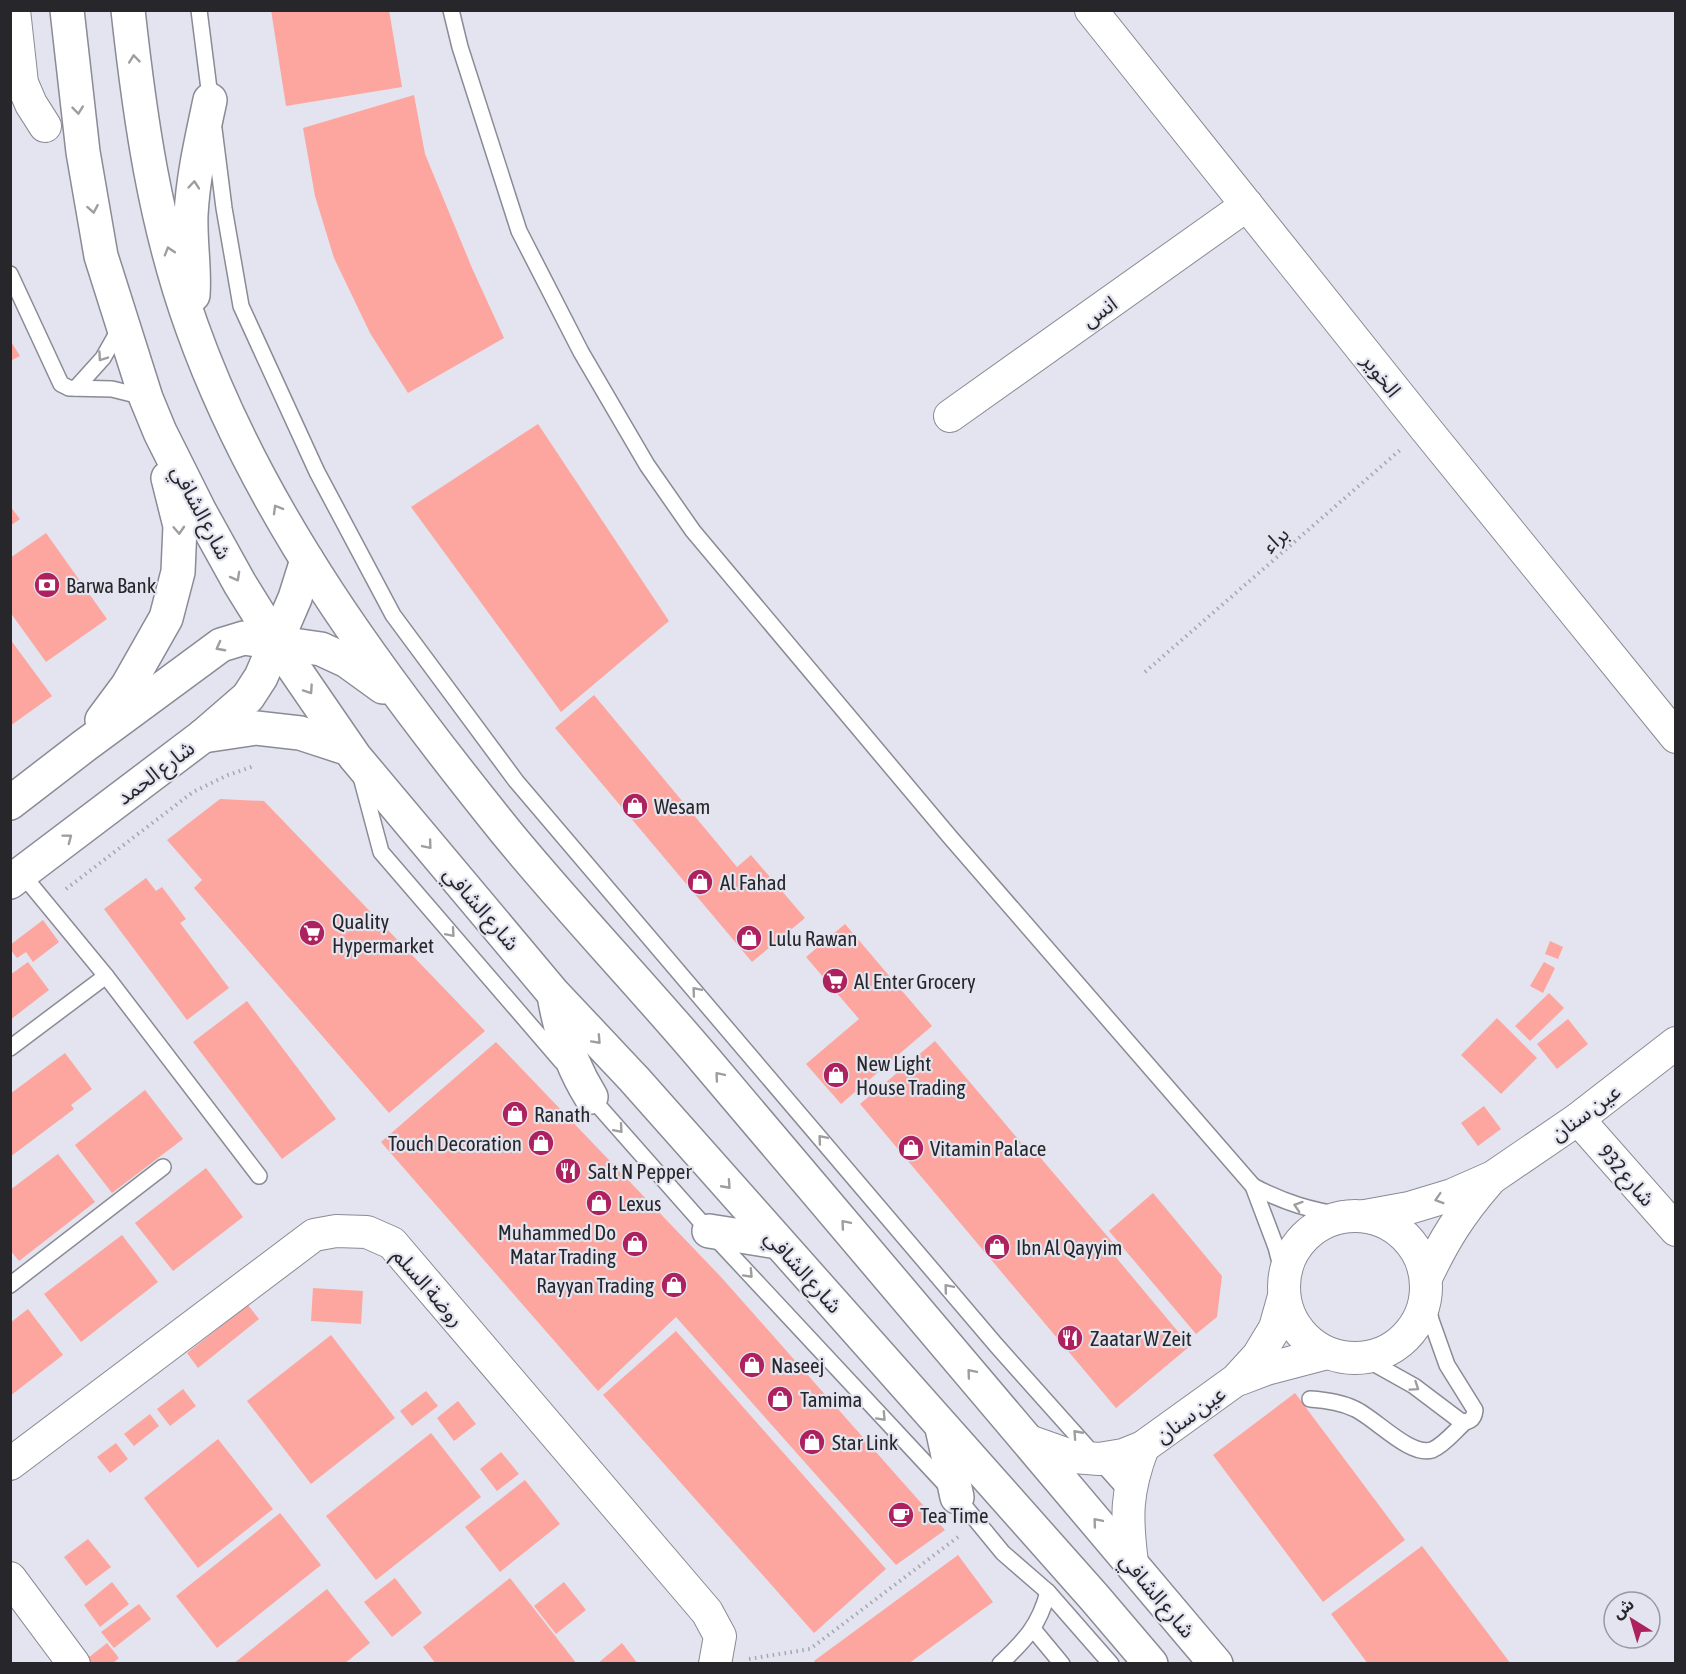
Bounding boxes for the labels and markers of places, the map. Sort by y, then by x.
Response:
bank icon: Barwa Bank [32,570,62,600]
place label: Barwa Bank [66,573,156,597]
shop icon: Wesam [620,791,650,821]
place label: Wesam [654,794,710,818]
shop icon: Al Fahad [685,867,715,897]
place label: Al Fahad [720,870,786,894]
place label: Quality Hypermarket [332,909,434,957]
supermarket icon: Quality Hypermarket [297,918,327,948]
shop icon: Lulu Rawan [734,923,764,953]
place label: Lulu Rawan [768,926,857,950]
supermarket icon: Al Enter Grocery [820,966,850,996]
place label: Al Enter Grocery [854,969,976,993]
place label: New Light House Trading [856,1051,966,1099]
shop icon: New Light House Trading [821,1060,851,1090]
shop icon: Ranath [500,1099,530,1129]
place label: Ranath [534,1102,590,1126]
shop icon: Touch Decoration [526,1128,556,1158]
place label: Touch Decoration [388,1131,522,1155]
shop icon: Vitamin Palace [896,1133,926,1163]
place label: Vitamin Palace [930,1136,1046,1160]
restaurant icon: Salt N Pepper [553,1156,583,1186]
place label: Salt N Pepper [588,1159,692,1183]
shop icon: Lexus [584,1188,614,1218]
place label: Lexus [618,1191,662,1215]
place label: Muhammed Do Matar Trading [498,1220,616,1268]
shop icon: Muhammed Do Matar Trading [620,1229,650,1259]
shop icon: Ibn Al Qayyim [982,1232,1012,1262]
place label: Ibn Al Qayyim [1016,1235,1122,1259]
shop icon: Rayyan Trading [659,1270,689,1300]
place label: Rayyan Trading [536,1273,654,1297]
restaurant icon: Zaatar W Zeit [1055,1323,1085,1353]
place label: Zaatar W Zeit [1090,1326,1192,1350]
shop icon: Naseej [737,1350,767,1380]
place label: Naseej [771,1353,824,1377]
shop icon: Tamima [765,1384,795,1414]
place label: Tamima [800,1387,862,1411]
shop icon: Star Link [797,1427,827,1457]
place label: Star Link [832,1430,898,1454]
cafe icon: Tea Time [886,1500,916,1530]
place label: Tea Time [920,1503,988,1527]

